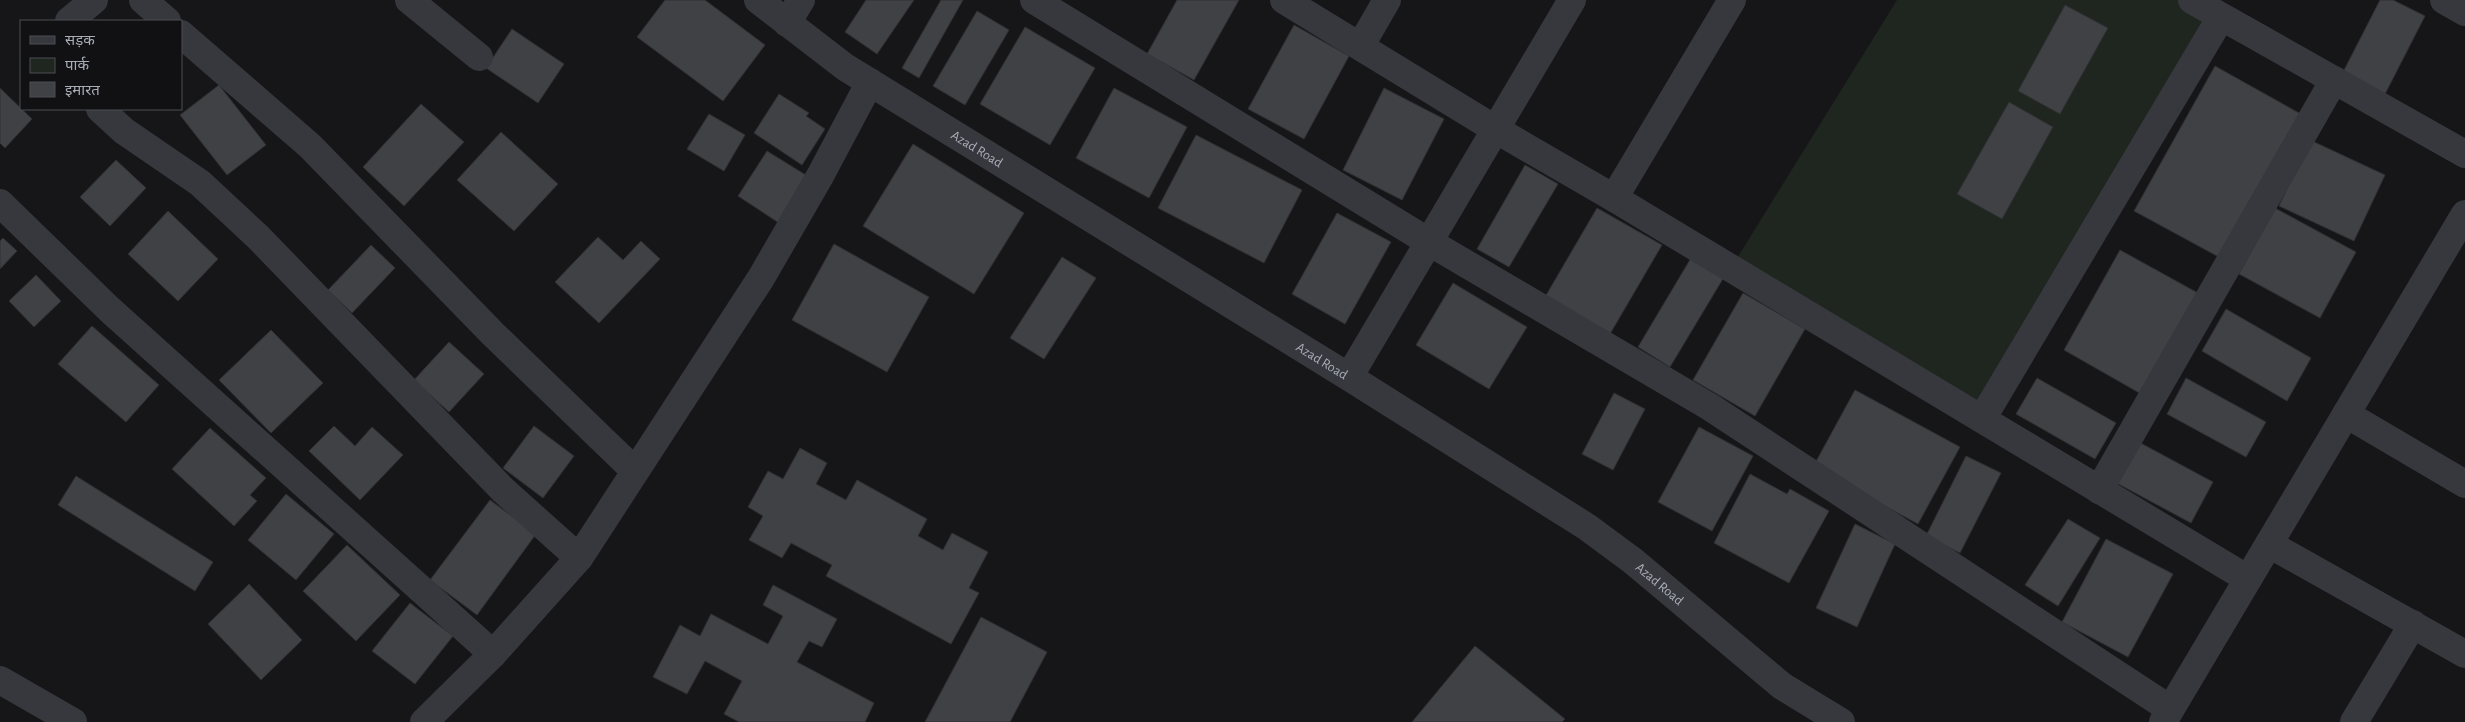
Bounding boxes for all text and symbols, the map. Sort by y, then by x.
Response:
legend [20,20,182,110]
text: सड़क [65,33,95,48]
text: पार्क [65,56,89,73]
text: इमारत [65,83,100,98]
street label: Azad Road [948,128,1005,170]
street label: Azad Road [1293,340,1350,382]
street label: Azad Road [1632,560,1686,608]

